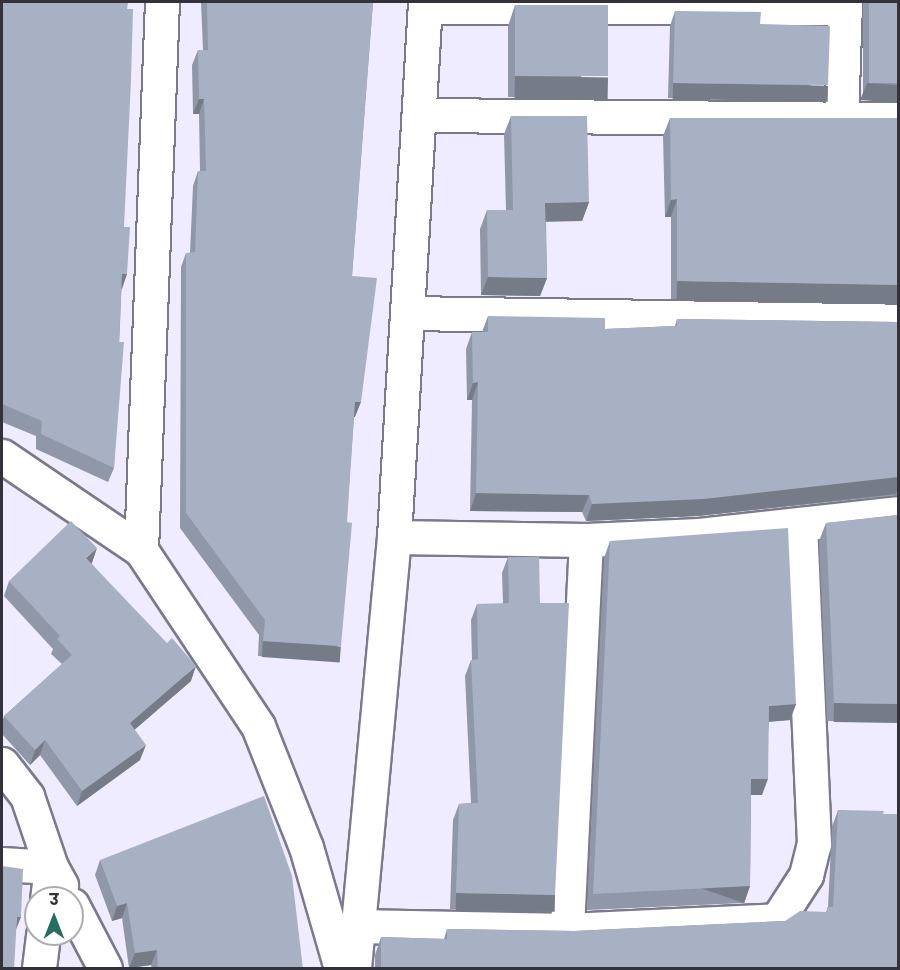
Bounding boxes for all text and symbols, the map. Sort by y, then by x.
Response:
north arrow [24,886,84,946]
text: उ [49,888,59,911]

